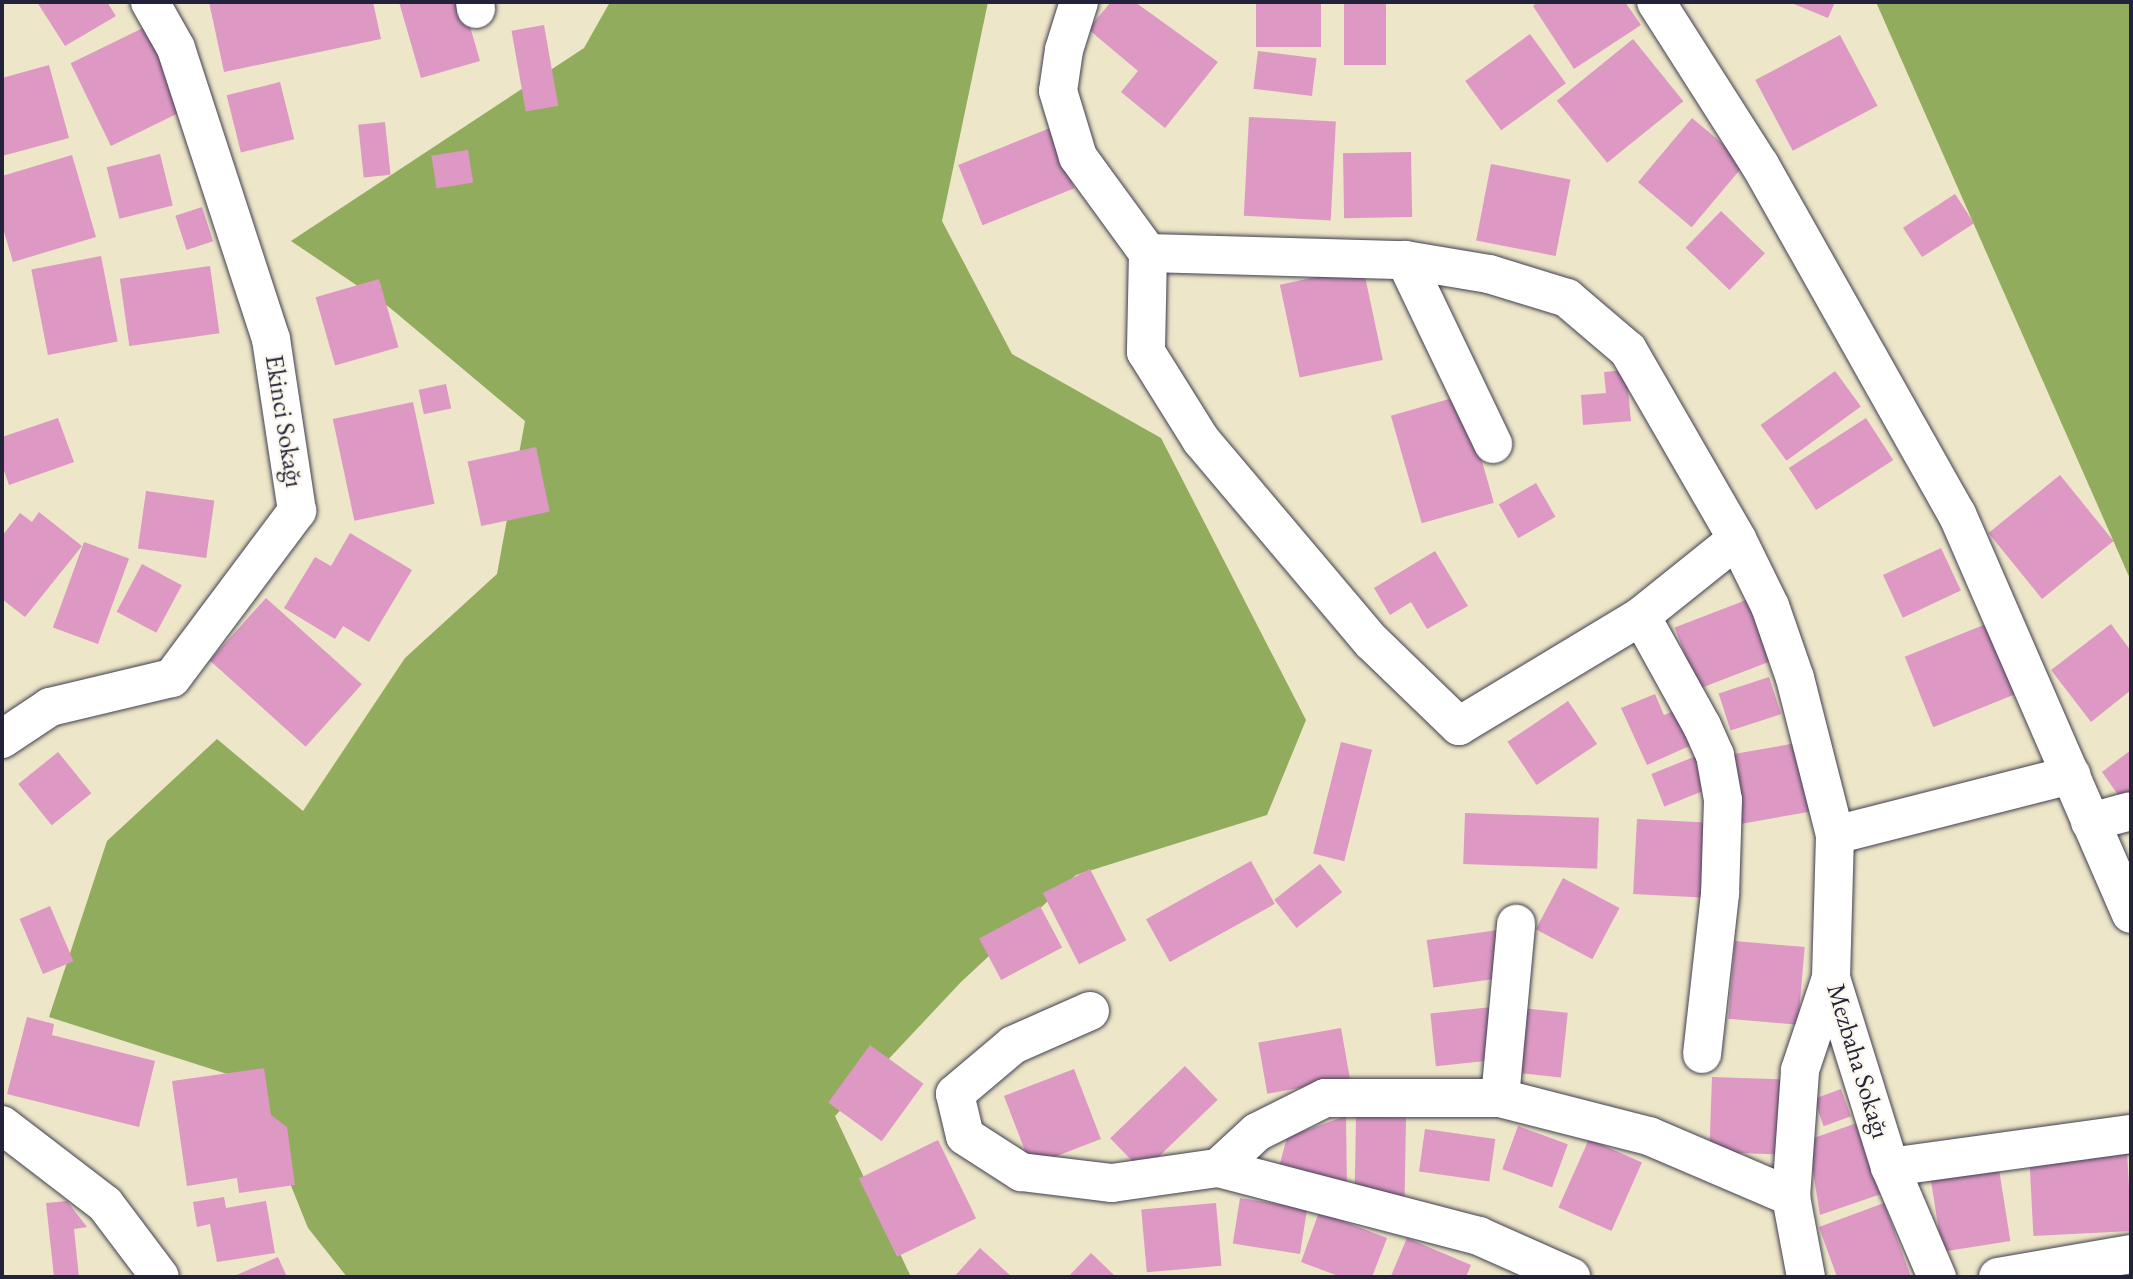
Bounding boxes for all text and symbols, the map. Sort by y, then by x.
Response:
street label: Ekinci Sokağı [258,352,310,490]
street label: Mezbaha Sokağı [1820,980,1896,1142]

